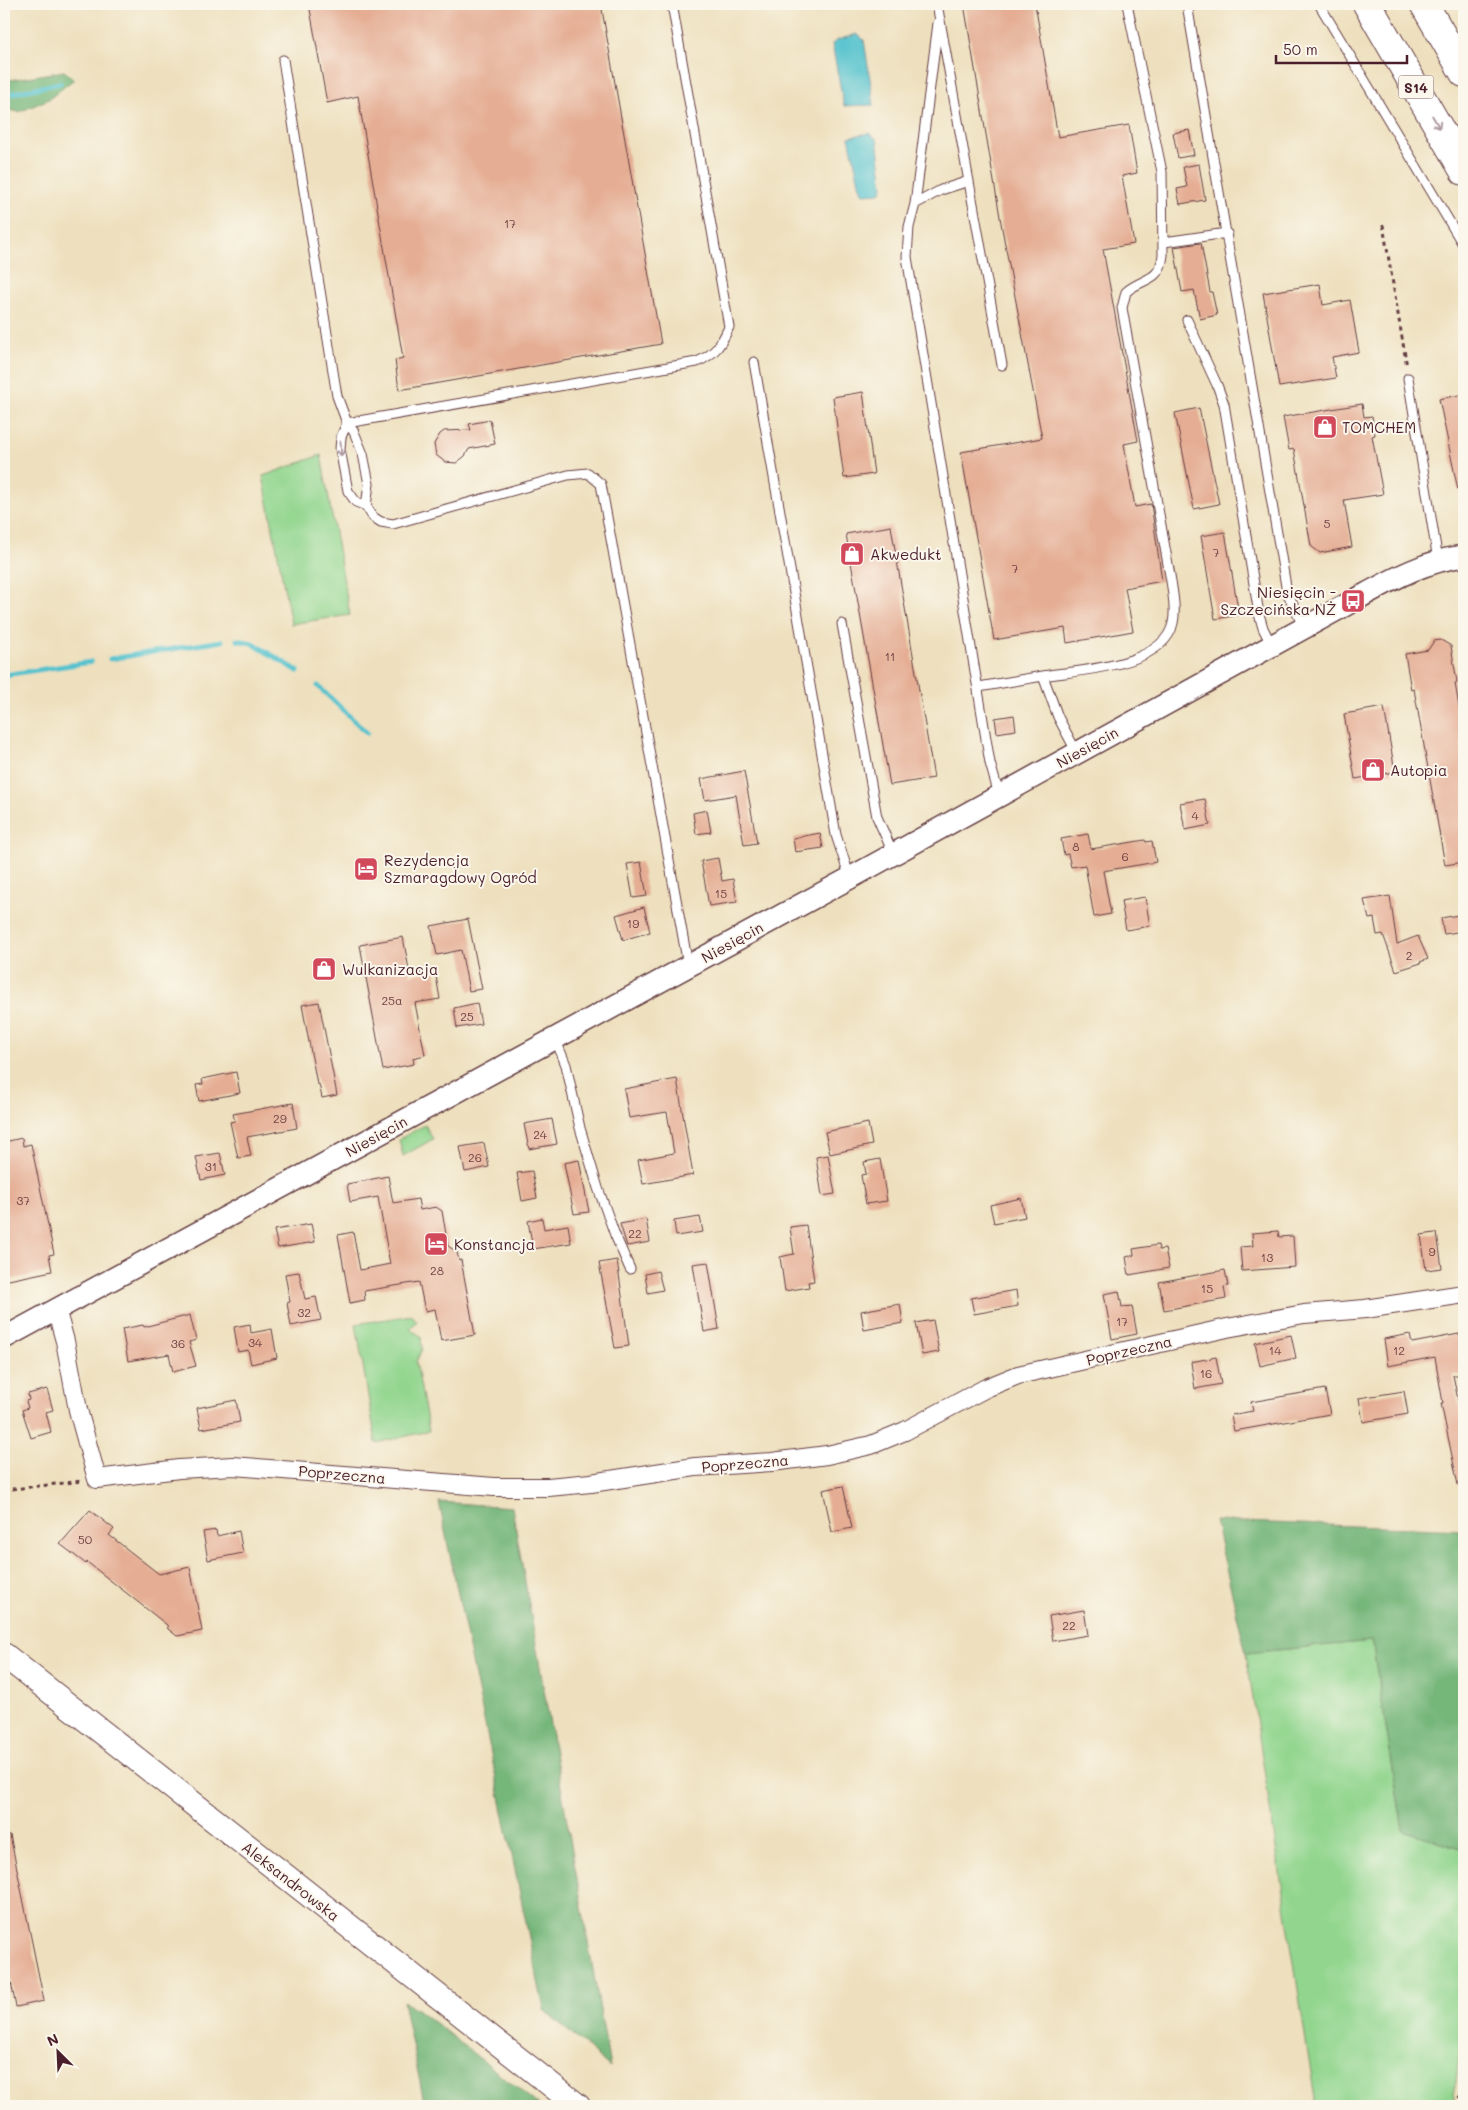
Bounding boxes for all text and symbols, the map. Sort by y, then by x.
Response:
scale bar [1276,32,1407,64]
text: 50 m [1283,39,1318,59]
road number: S14 [1398,75,1434,98]
one-way arrow [1431,114,1441,128]
house number: 17 [504,215,516,231]
shop icon: TOMCHEM [1312,414,1338,440]
place label: TOMCHEM [1342,417,1416,437]
one-way arrow [337,440,346,456]
house number: 5 [1324,515,1331,531]
shop icon: Akwedukt [839,541,865,567]
place label: Akwedukt [870,544,942,564]
house number: 7 [1213,544,1220,560]
house number: 7 [1012,560,1019,576]
place label: Niesięcin - Szczecińska NŻ [1220,582,1336,619]
bus stop icon: Niesięcin - Szczecińska NŻ [1340,588,1366,614]
house number: 11 [885,648,895,664]
street label: Niesięcin [1052,722,1122,772]
shop icon: Autopia [1360,757,1386,783]
place label: Autopia [1390,760,1447,780]
house number: 4 [1191,807,1199,823]
house number: 8 [1072,838,1080,854]
house number: 6 [1121,848,1129,864]
place label: Rezydencja Szmaragdowy Ogród [384,850,537,887]
hotel icon: Rezydencja Szmaragdowy Ogród [353,856,379,882]
house number: 15 [715,885,727,901]
house number: 19 [627,915,639,931]
street label: Niesięcin [697,917,767,967]
house number: 2 [1406,947,1412,963]
shop icon: Wulkanizacja [311,956,337,982]
place label: Wulkanizacja [342,959,438,979]
house number: 25a [381,992,403,1008]
house number: 25 [460,1008,474,1024]
house number: 29 [273,1110,287,1126]
street label: Niesięcin [341,1111,411,1161]
house number: 24 [533,1126,547,1142]
house number: 26 [468,1149,482,1165]
house number: 31 [205,1158,217,1174]
house number: 37 [16,1192,30,1208]
house number: 22 [628,1225,642,1241]
hotel icon: Konstancja [423,1231,449,1257]
place label: Konstancja [454,1234,535,1254]
house number: 9 [1428,1243,1436,1259]
house number: 13 [1261,1249,1273,1265]
house number: 28 [430,1262,444,1278]
house number: 15 [1201,1280,1213,1296]
house number: 32 [297,1304,311,1320]
house number: 17 [1116,1313,1128,1329]
street label: Poprzeczna [1084,1330,1174,1370]
house number: 34 [248,1334,262,1350]
house number: 36 [171,1335,185,1351]
house number: 14 [1269,1342,1281,1358]
house number: 12 [1393,1342,1405,1358]
house number: 16 [1200,1365,1212,1381]
street label: Poprzeczna [701,1449,789,1477]
street label: Poprzeczna [298,1460,386,1488]
house number: 50 [78,1531,93,1547]
house number: 22 [1062,1617,1076,1633]
street label: Aleksandrowska [238,1837,344,1925]
north arrow [32,2028,82,2078]
text: N [44,2029,61,2051]

